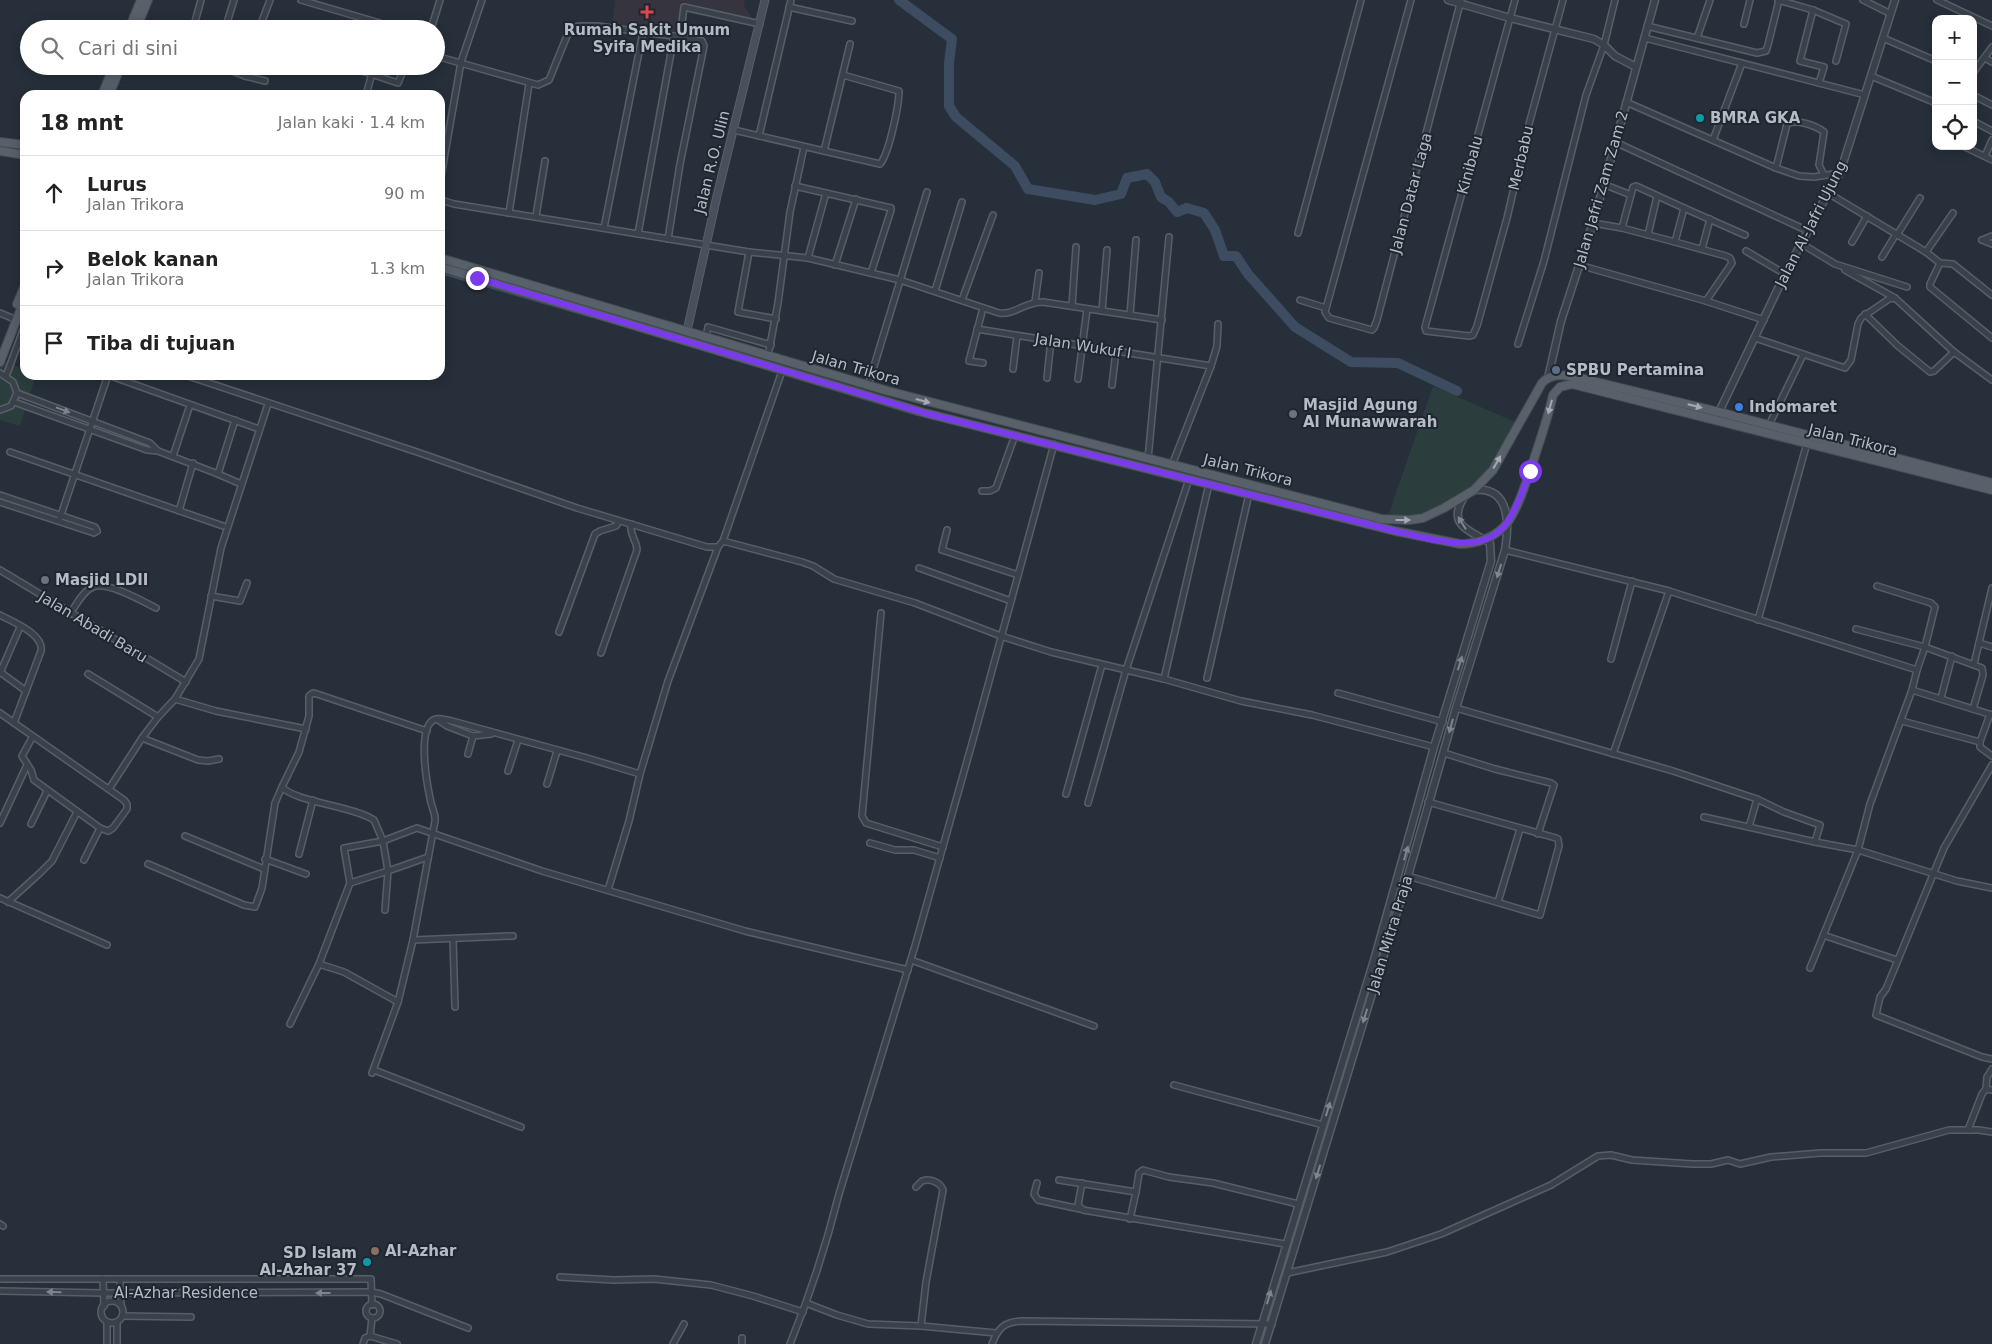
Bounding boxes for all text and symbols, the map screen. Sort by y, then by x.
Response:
marker: Rumah Sakit Umum Syifa Medika [640,5,654,19]
map controls [1932,15,1977,150]
button: + [1932,15,1977,60]
search box [20,20,445,75]
place label: Rumah Sakit Umum Syifa Medika [564,21,730,56]
icon: search [38,34,66,62]
text: Cari di sini [78,37,178,59]
button: − [1932,60,1977,105]
button: locate [1932,105,1977,150]
street label: Jalan Jafri Zam Zam 2 [1570,108,1632,271]
street label: Jalan R.O. Ulin [690,109,733,216]
place label: BMRA GKA [1710,109,1801,127]
text: 18 mnt [40,111,123,135]
marker: BMRA GKA [1694,112,1706,124]
text: Jalan kaki · 1.4 km [278,113,425,132]
street label: Merbabu [1505,124,1537,192]
street label: Jalan Datar Laga [1386,131,1436,256]
street label: Kinibalu [1454,134,1486,196]
street label: Jalan Al-Jafri Ujung [1771,158,1851,291]
text: Lurus [87,173,147,195]
icon: ahead [40,179,68,207]
text: 90 m [384,184,425,203]
text: Jalan Trikora [87,195,184,214]
text: Belok kanan [87,248,219,270]
icon: right [40,254,68,282]
text: 1.3 km [370,259,425,278]
route end [466,267,489,290]
text: Jalan Trikora [87,270,184,289]
icon: arrive [40,329,68,357]
street label: Jalan Wukuf I [1033,329,1132,362]
text: Tiba di tujuan [87,332,235,354]
street label: Jalan Trikora [809,346,902,389]
place label: SPBU Pertamina [1566,361,1704,379]
marker: SPBU Pertamina [1550,364,1562,376]
place label: Masjid Agung Al Munawwarah [1303,396,1437,431]
one-way arrow [915,397,931,405]
place label: Indomaret [1749,398,1837,416]
one-way arrow [1546,399,1554,414]
marker: Indomaret [1733,401,1745,413]
one-way arrow [1688,402,1703,410]
one-way arrow [55,407,70,414]
marker: Masjid Agung Al Munawwarah [1287,408,1299,420]
street label: Jalan Trikora [1806,420,1899,460]
street label: Jalan Trikora [1201,450,1294,490]
one-way arrow [1493,455,1502,469]
route start [1519,460,1542,483]
one-way arrow [1395,516,1411,524]
one-way arrow [1457,516,1467,530]
one-way arrow [1495,563,1502,578]
place label: Masjid LDII [55,571,148,589]
marker: Masjid LDII [39,574,51,586]
street label: Jalan Abadi Baru [34,587,151,667]
one-way arrow [1456,655,1464,670]
one-way arrow [1447,719,1455,734]
one-way arrow [1402,845,1410,860]
street label: Jalan Mitra Praja [1363,873,1416,996]
one-way arrow [1361,1009,1369,1024]
one-way arrow [1325,1101,1332,1116]
one-way arrow [1314,1164,1321,1179]
place label: Al-Azhar [385,1242,457,1260]
place label: SD Islam Al-Azhar 37 [259,1244,357,1279]
marker: Al-Azhar [369,1245,381,1257]
marker: SD Islam Al-Azhar 37 [361,1256,373,1268]
street label: Al-Azhar Residence [114,1284,258,1302]
one-way arrow [46,1288,62,1296]
one-way arrow [314,1289,330,1297]
one-way arrow [1266,1290,1274,1305]

